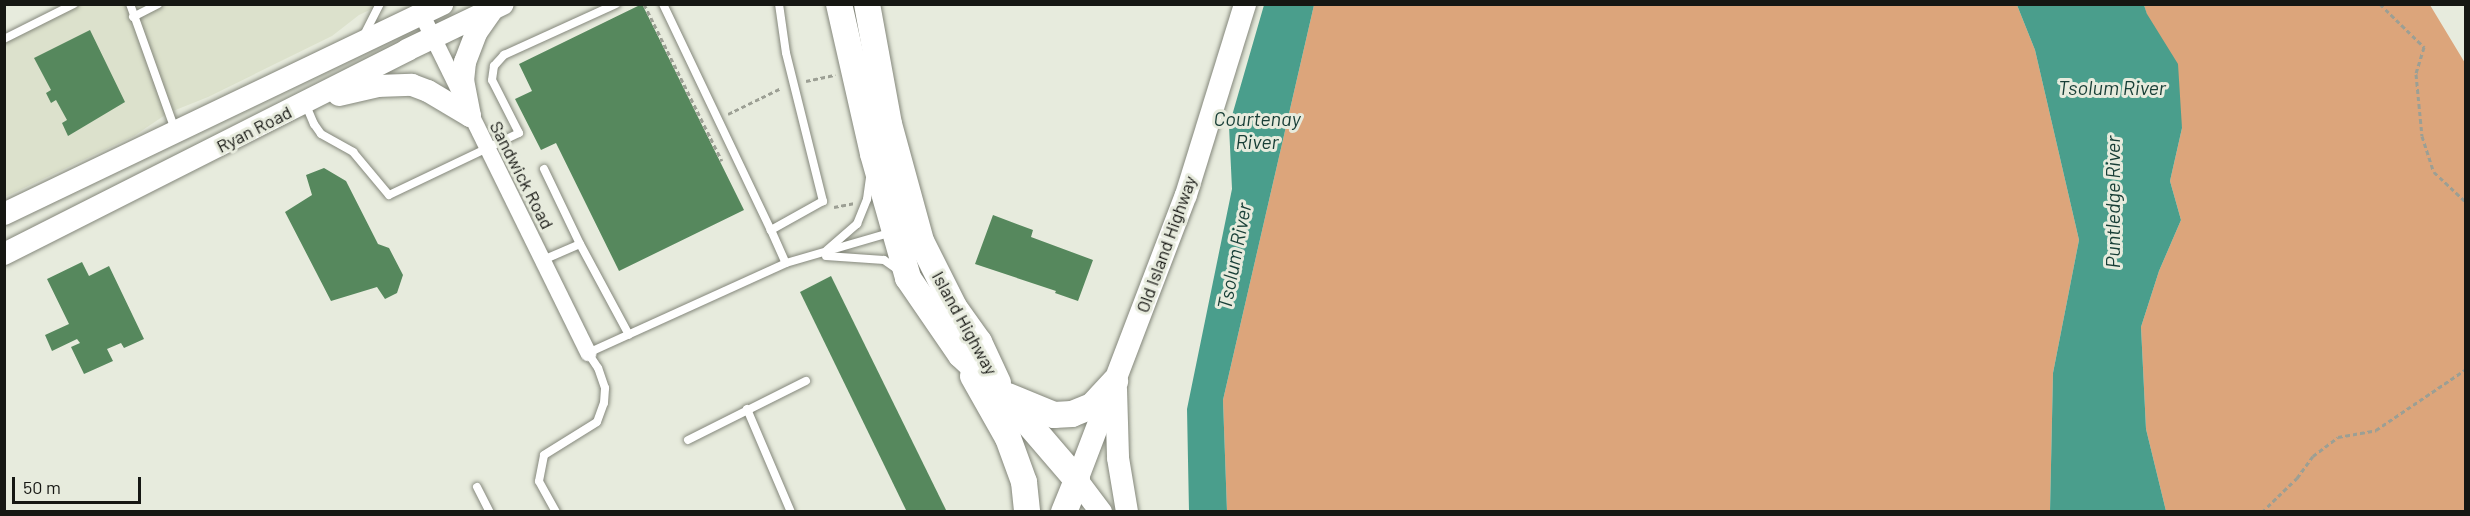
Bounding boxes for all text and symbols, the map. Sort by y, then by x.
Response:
water label: Tsolum River [2058,75,2166,99]
street label: Ryan Road [213,101,295,157]
water label: Courtenay River [1213,106,1301,153]
street label: Sandwick Road [485,117,559,233]
water label: Puntledge River [2100,136,2124,268]
street label: Old Island Highway [1131,173,1201,315]
water label: Tsolum River [1212,201,1256,311]
street label: Island Highway [928,267,1002,379]
scale bar [15,465,144,503]
text: 50 m [23,476,61,498]

